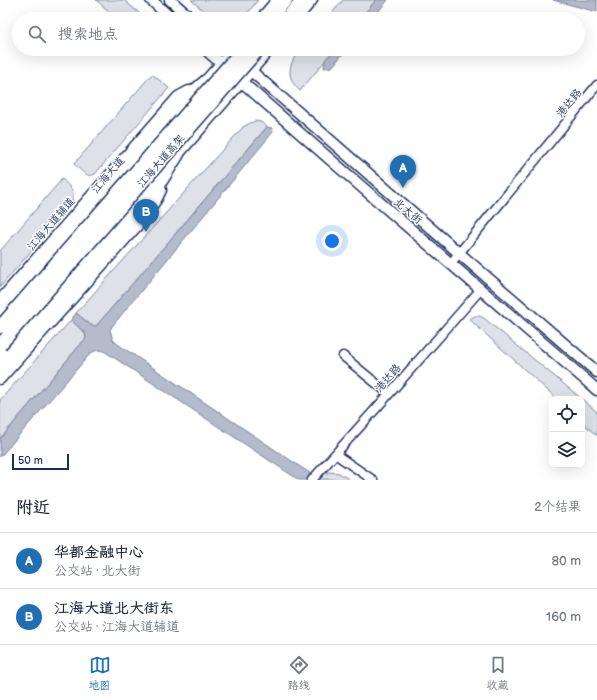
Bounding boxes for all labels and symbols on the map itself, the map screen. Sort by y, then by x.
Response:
street label: 港达路 [554,86,584,120]
street label: 江海大道高架 [134,132,188,190]
street label: 江海大道 [89,154,127,196]
pin: A [390,155,416,188]
street label: 江海大道辅道 [24,195,78,253]
street label: 北大街 [391,195,426,227]
pin: B [133,199,159,232]
your location [322,231,342,251]
street label: 港达路 [372,361,404,395]
scale bar [12,452,69,471]

